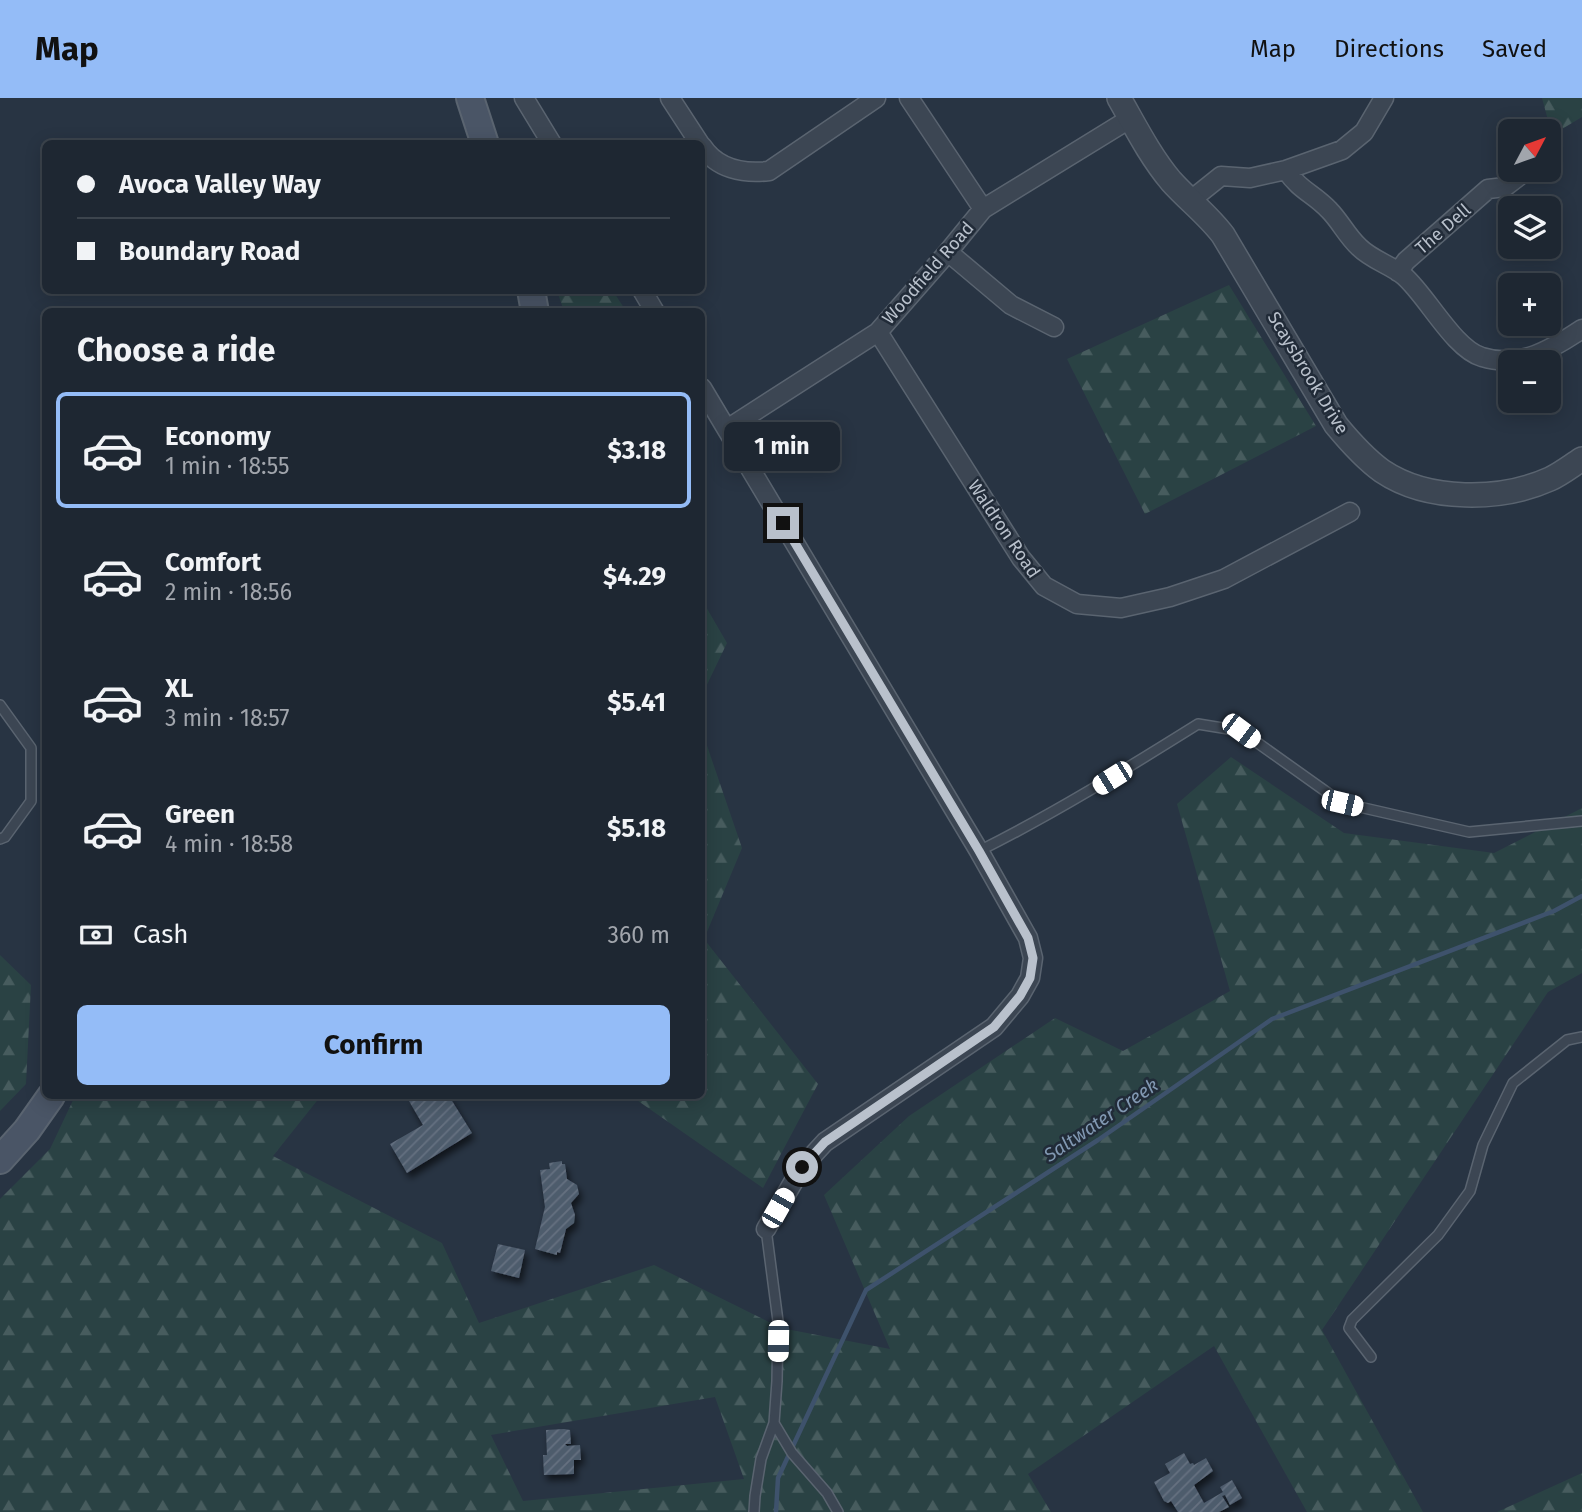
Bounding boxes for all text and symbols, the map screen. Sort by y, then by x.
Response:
text: Map [35,29,99,69]
text: Map [1250,35,1296,63]
text: Directions [1334,35,1444,63]
text: Saved [1482,35,1547,63]
north arrow [1498,119,1561,182]
map controls [1498,119,1561,413]
text: Avoca Valley Way [119,169,321,200]
button: layers [1498,196,1561,259]
street label: The Dell [1411,199,1475,259]
street label: Woodfield Road [877,217,979,329]
text: Boundary Road [119,236,300,267]
button: + [1498,273,1561,336]
street label: Scaysbrook Drive [1263,308,1353,438]
text: Choose a ride [77,331,275,369]
button: − [1498,350,1561,413]
icon: car [81,419,144,482]
text: Economy [165,421,271,452]
callout: 1 min [725,422,841,470]
text: 1 min [754,432,810,460]
text: $3.18 [607,435,666,466]
text: 1 min · 18:55 [165,452,290,480]
street label: Waldron Road [963,476,1045,582]
route end [767,507,799,539]
icon: car [81,545,144,608]
text: Comfort [165,547,261,578]
text: $4.29 [603,561,666,592]
text: 2 min · 18:56 [165,578,292,606]
icon: car [81,671,144,734]
text: XL [165,673,193,704]
text: $5.41 [607,687,666,718]
text: 3 min · 18:57 [165,704,289,732]
car [1218,710,1265,752]
car [1089,758,1136,798]
car [1320,788,1365,818]
icon: car [81,797,144,860]
text: Green [165,799,235,830]
text: $5.18 [607,813,666,844]
text: 4 min · 18:58 [165,830,293,858]
icon: cash [77,916,115,954]
text: Cash [133,919,189,950]
text: 360 m [608,921,670,949]
button: Confirm [77,1005,670,1085]
water label: Saltwater Creek [1039,1073,1162,1167]
route start [786,1151,818,1183]
car [759,1185,798,1231]
car [768,1320,789,1362]

